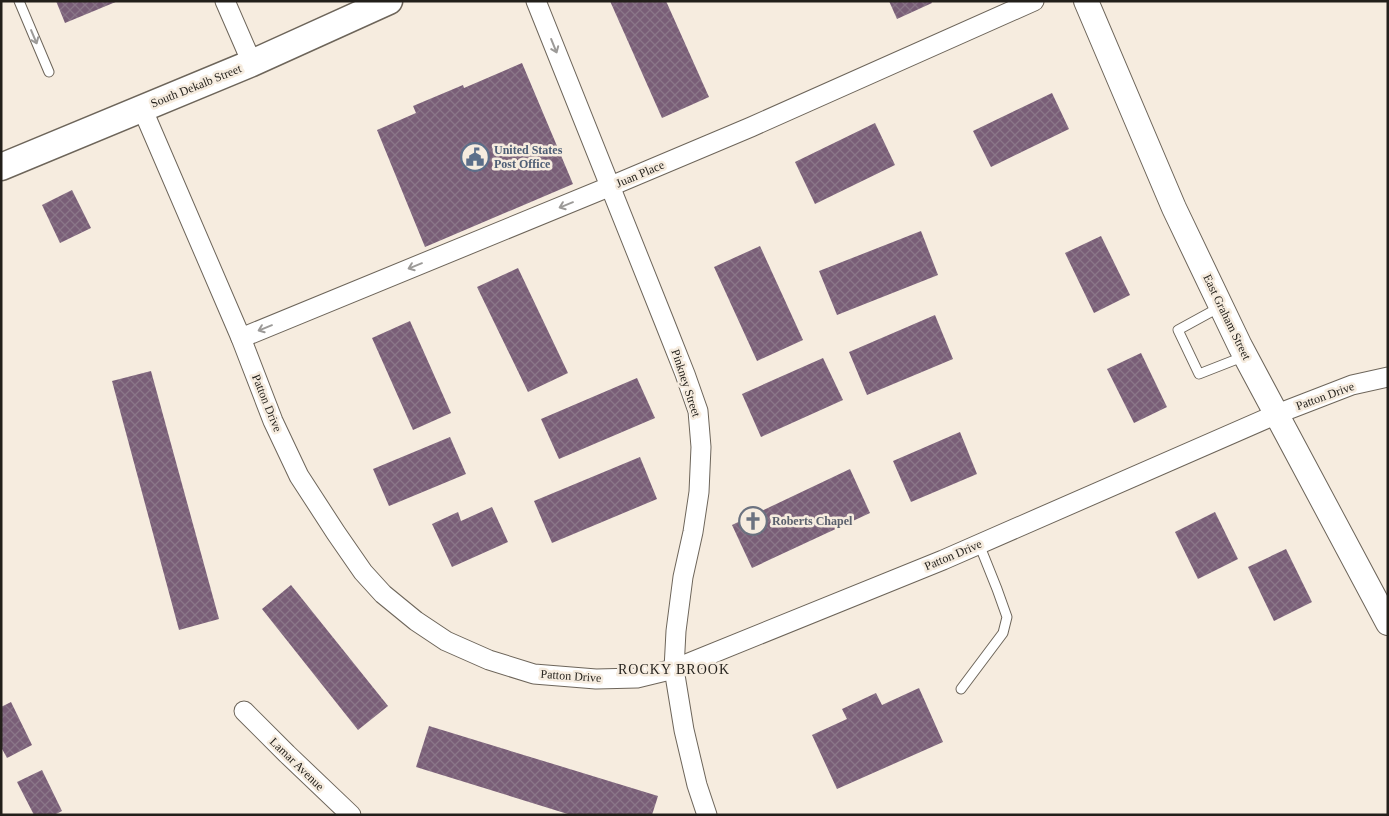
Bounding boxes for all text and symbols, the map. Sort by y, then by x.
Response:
one-way arrow [30,29,40,44]
one-way arrow [550,38,559,54]
street label: South Dekalb Street [149,61,244,111]
public building icon: United States Post Office [460,142,490,172]
place label: United States Post Office [494,143,563,171]
street label: Juan Place [614,158,666,190]
one-way arrow [559,201,574,210]
one-way arrow [408,262,423,272]
street label: East Graham Street [1200,272,1254,363]
one-way arrow [258,324,273,333]
street label: Pinkney Street [668,347,704,419]
street label: Patton Drive [249,372,285,434]
street label: Patton Drive [1294,379,1356,413]
church icon: Roberts Chapel [738,506,768,536]
place label: Roberts Chapel [772,514,853,528]
street label: Patton Drive [922,537,984,573]
district label: ROCKY BROOK [618,662,730,677]
street label: Patton Drive [540,667,602,685]
street label: Lamar Avenue [267,735,327,793]

